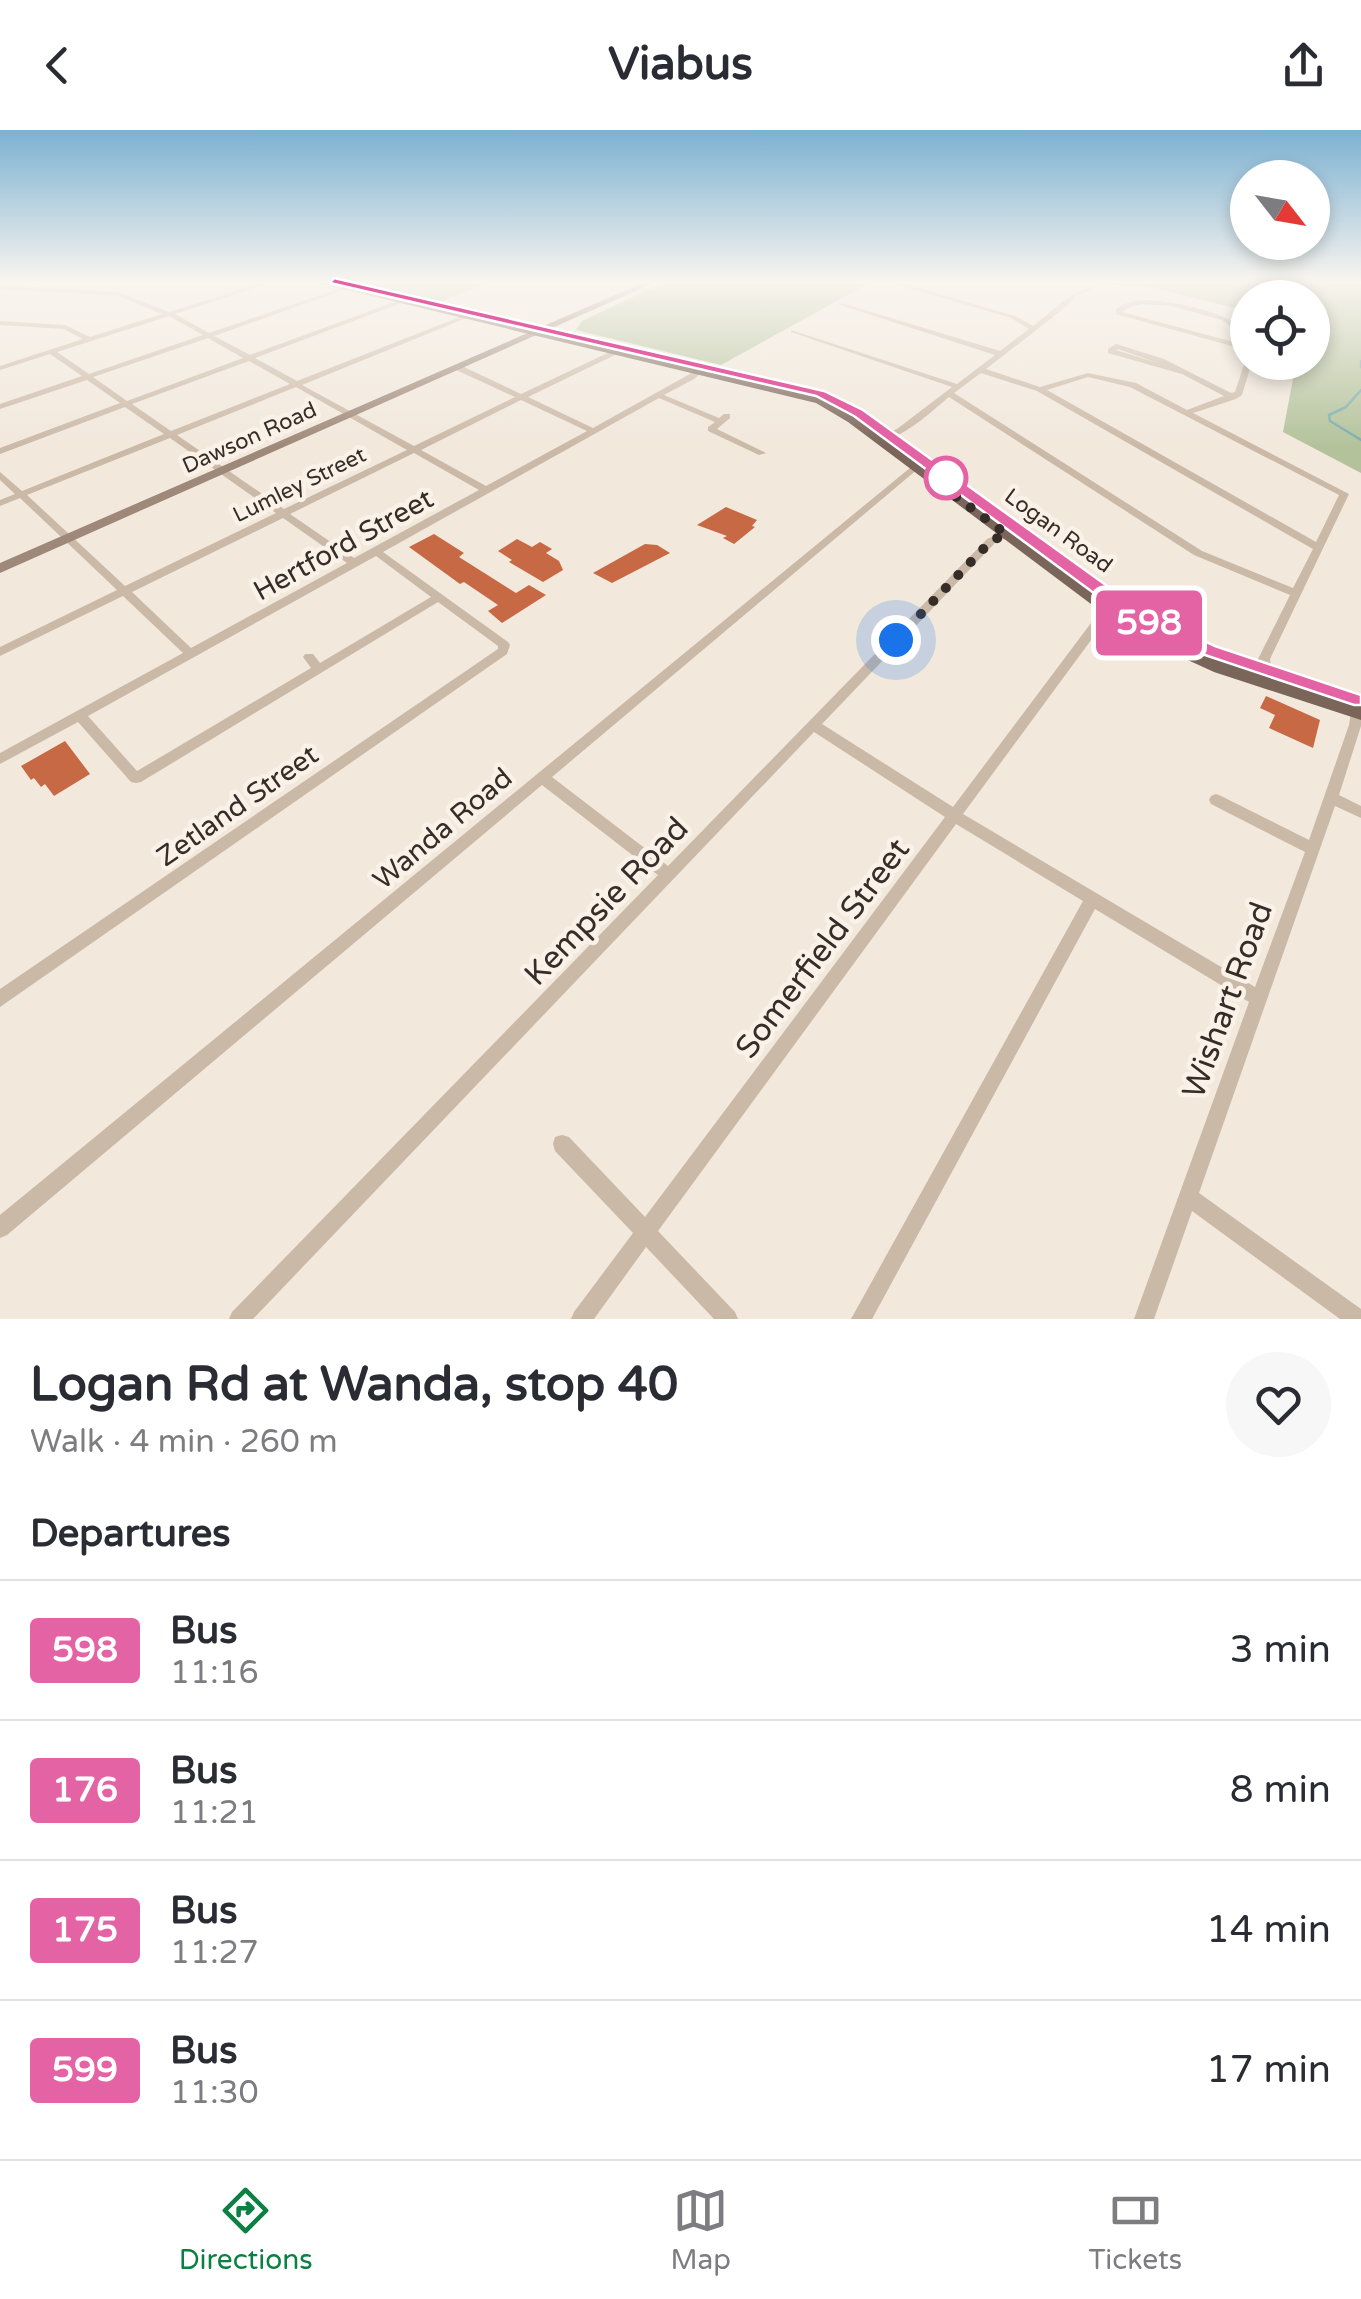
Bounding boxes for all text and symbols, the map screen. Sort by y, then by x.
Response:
icon: back [30,38,85,93]
text: Viabus [608,38,753,92]
icon: share [1276,38,1331,93]
north arrow [1230,160,1330,260]
map controls [1230,160,1330,380]
button: locate [1230,280,1330,380]
street label: Dawson Road [178,397,321,479]
street label: Lumley Street [229,442,370,528]
unlabelled marker [925,457,967,499]
street label: Hertford Street [248,481,440,608]
street label: Logan Road [1000,483,1117,579]
line badge: 598 [1092,590,1206,656]
text: 598 [1116,602,1182,644]
your location [871,615,921,665]
street label: Zetland Street [150,737,325,874]
street label: Wanda Road [366,761,519,897]
street label: Kempsie Road [517,810,697,994]
street label: Somerfield Street [728,831,918,1066]
street label: Wishart Road [1175,897,1281,1104]
button: heart [1226,1352,1331,1457]
text: Logan Rd at Wanda, stop 40 [30,1356,678,1414]
text: Walk · 4 min · 260 m [30,1423,338,1461]
text: Departures [30,1511,231,1557]
text: Bus [170,1608,237,1654]
text: 3 min [1230,1627,1331,1673]
text: 598 [52,1629,118,1671]
text: 11:16 [170,1654,259,1692]
text: Bus [170,1748,237,1794]
text: 8 min [1230,1767,1331,1813]
text: 176 [52,1769,118,1811]
text: 11:21 [170,1794,259,1832]
text: Bus [170,1888,237,1934]
text: 14 min [1206,1907,1331,1953]
text: 175 [52,1909,118,1951]
text: 11:27 [170,1934,259,1972]
text: Bus [170,2028,237,2074]
text: 17 min [1206,2047,1331,2093]
text: 599 [52,2049,118,2091]
text: 11:30 [170,2074,259,2112]
tab: Directions [179,2183,313,2277]
tab: Map [670,2183,731,2277]
tab: Tickets [1089,2183,1182,2277]

